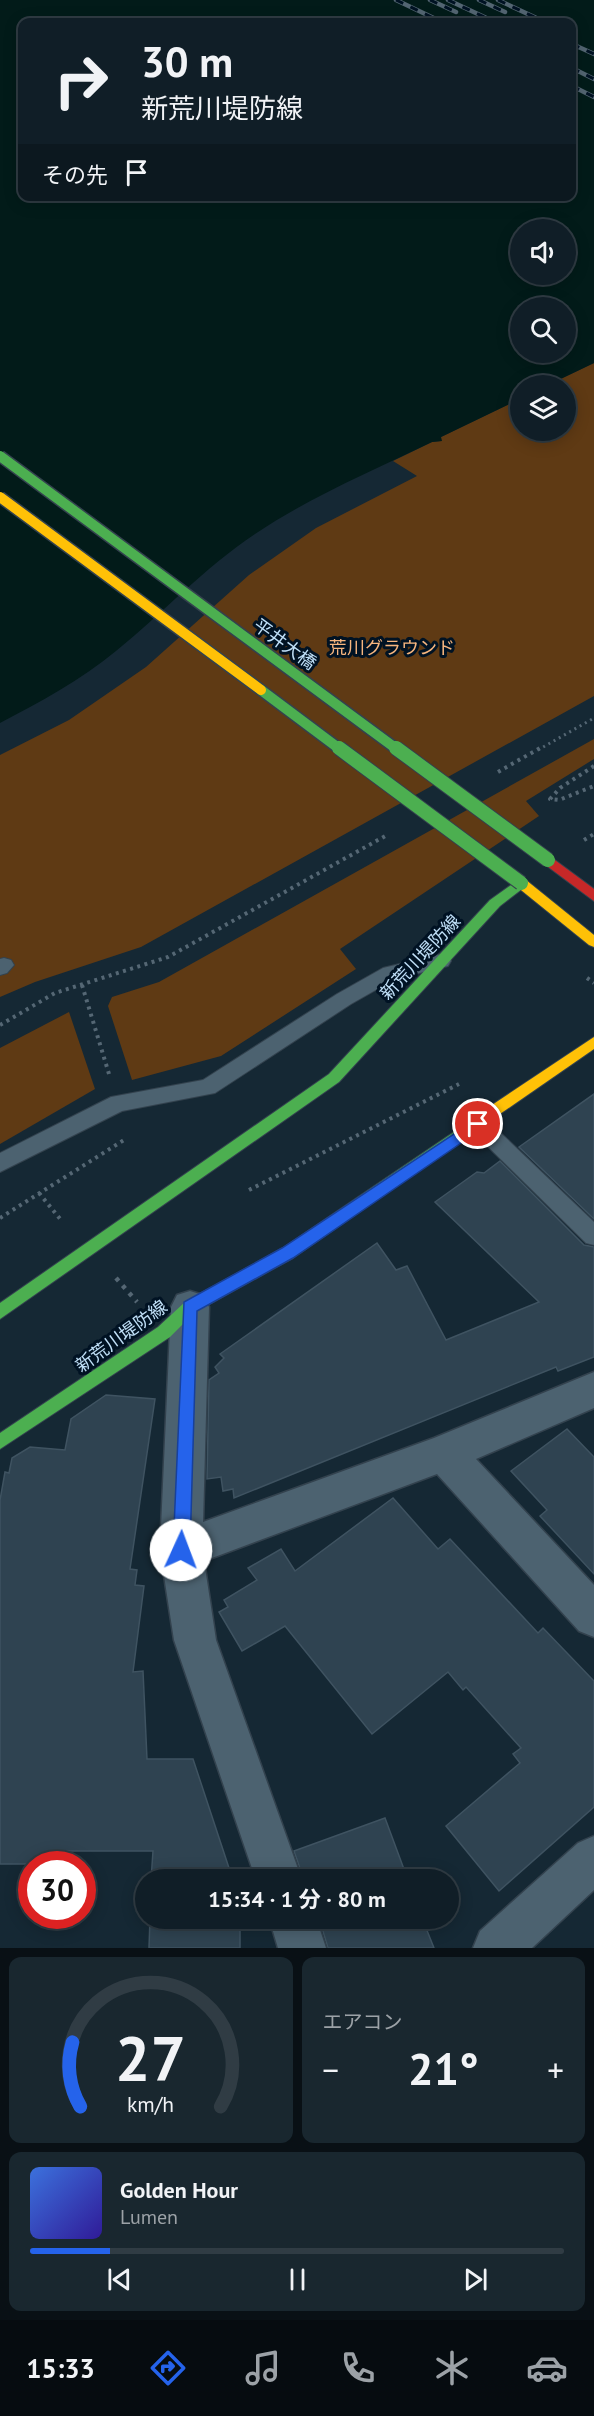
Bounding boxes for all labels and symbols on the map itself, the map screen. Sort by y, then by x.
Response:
street label: 平井大橋 [249,614,321,674]
park label: 荒川グラウンド [329,636,455,659]
street label: 新荒川堤防線 [375,910,465,1004]
pin [452,1098,503,1149]
street label: 新荒川堤防線 [71,1295,171,1377]
position arrow [149,1518,213,1582]
speed limit sign: 30 [18,1851,96,1929]

